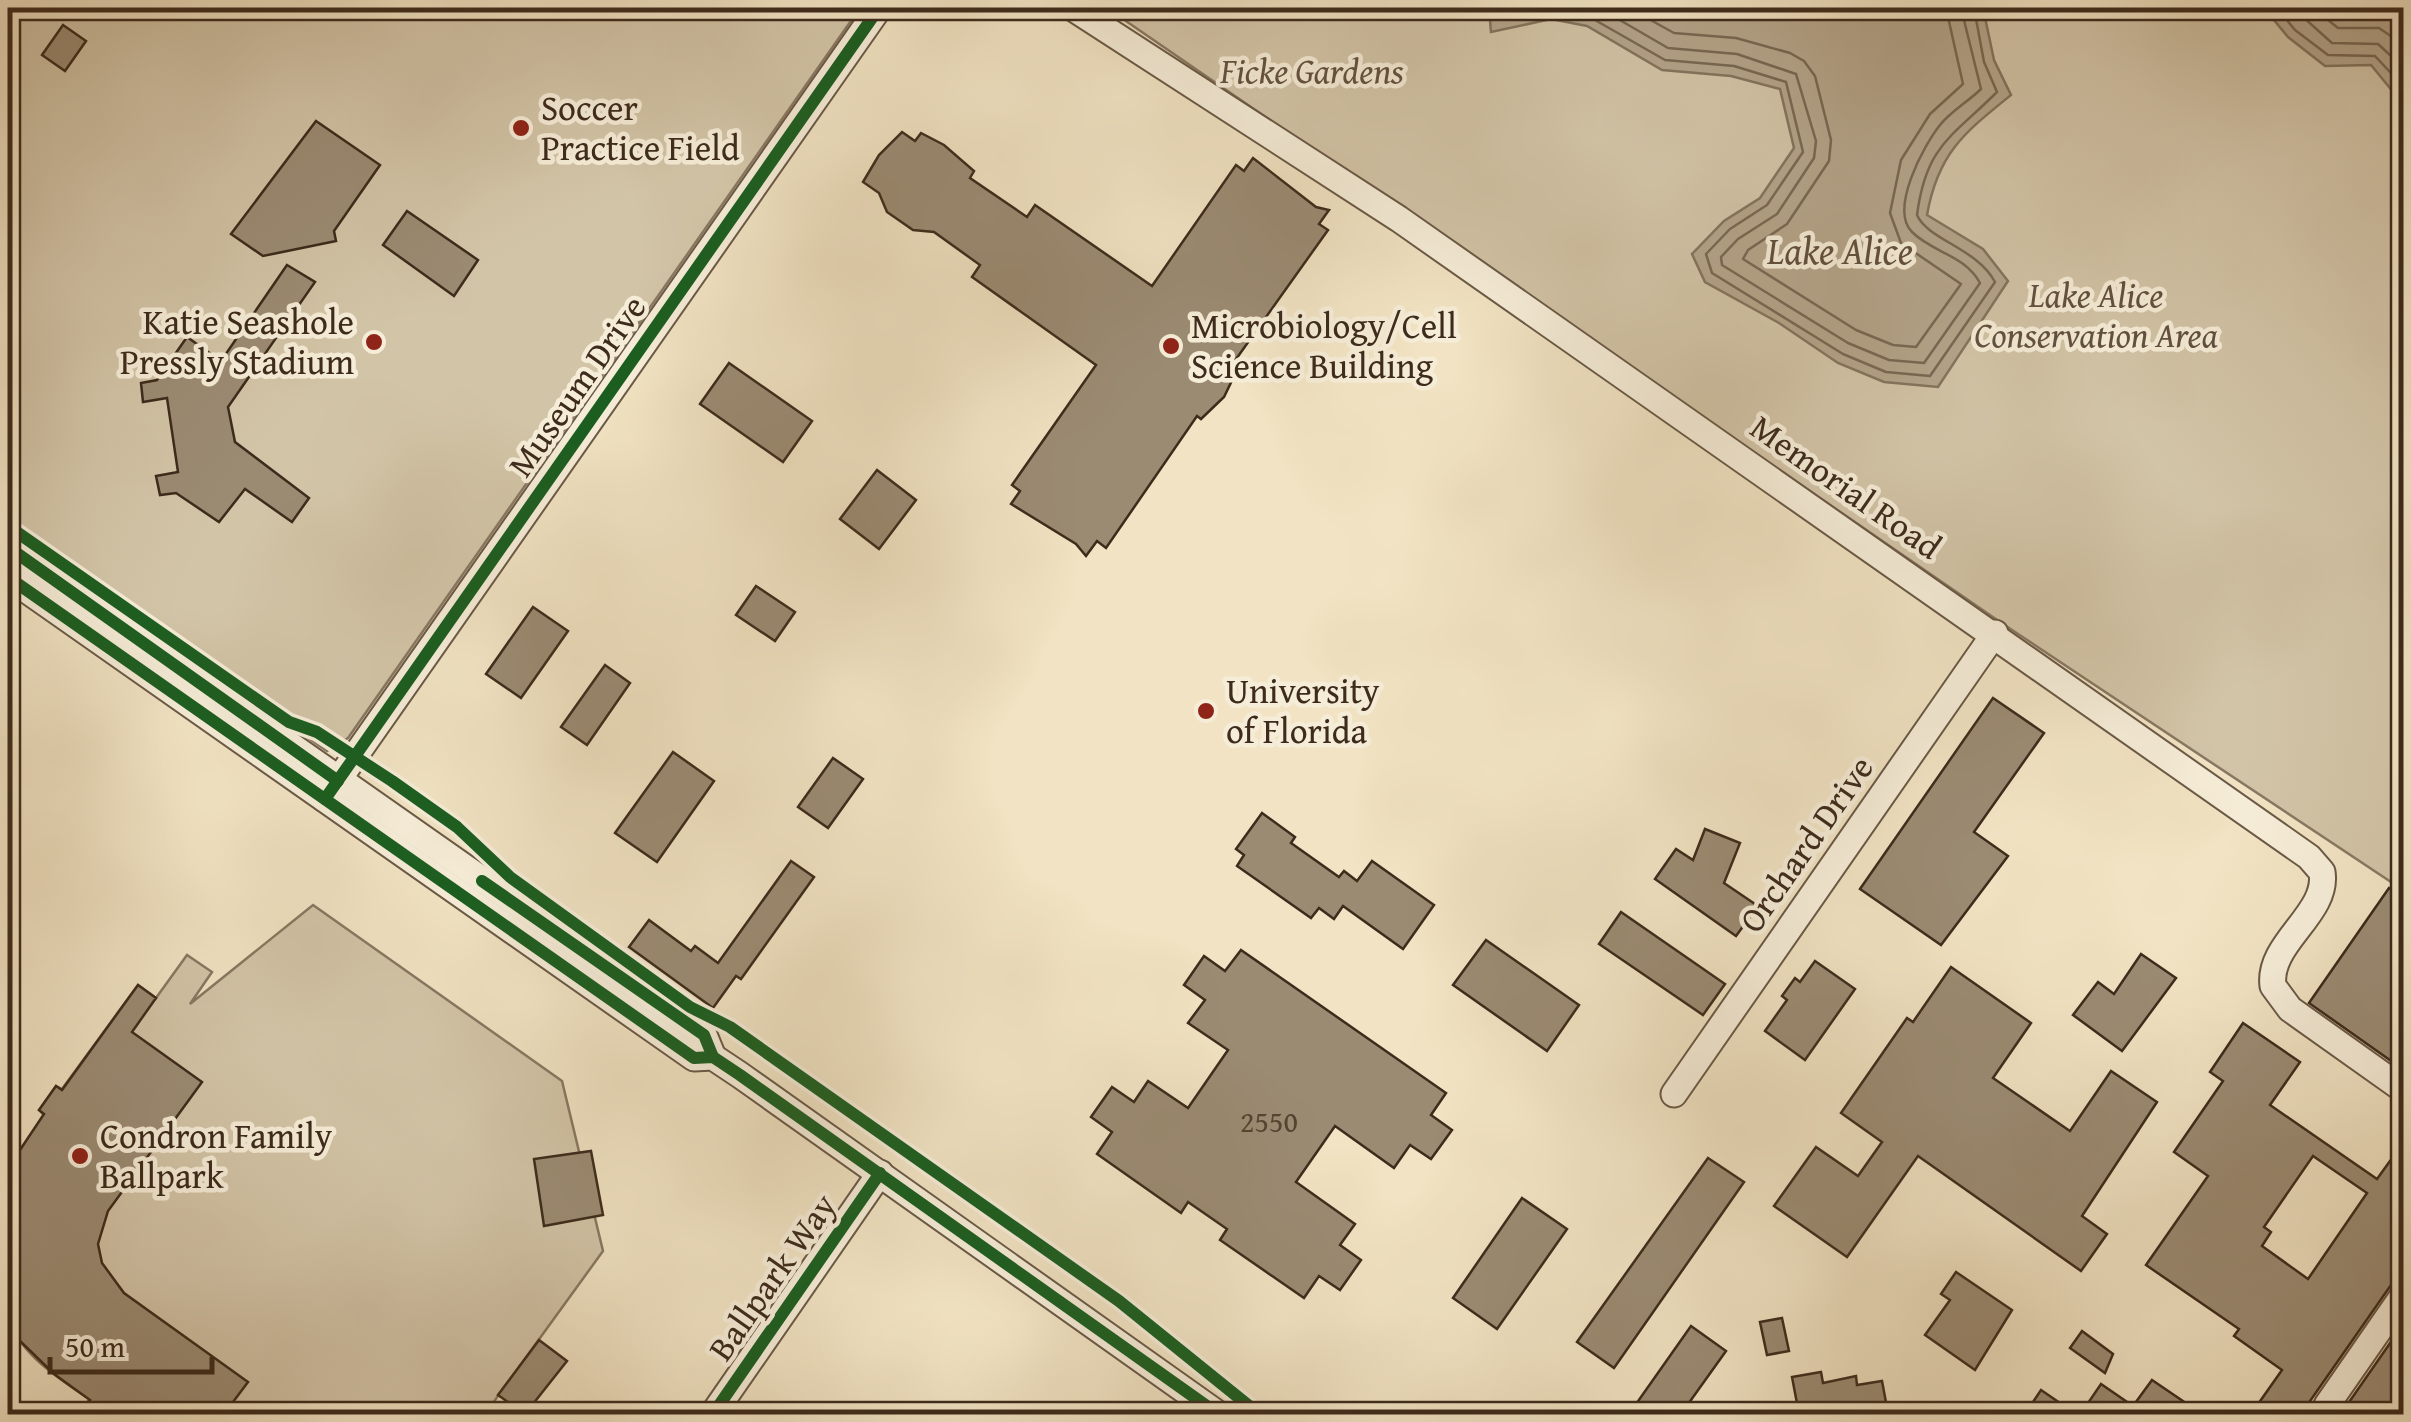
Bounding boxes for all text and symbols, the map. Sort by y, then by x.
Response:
park label: Ficke Gardens [1219,45,1404,96]
place label: Soccer Practice Field [541,82,740,173]
marker: Soccer Practice Field [510,117,532,139]
water label: Lake Alice [1766,222,1913,278]
park label: Lake Alice Conservation Area [1974,269,2218,360]
street label: Museum Drive [495,284,658,487]
place label: Katie Seashole Pressly Stadium [120,296,354,387]
place label: Microbiology/Cell Science Building [1191,300,1457,391]
marker: Katie Seashole Pressly Stadium [363,331,385,353]
marker: Microbiology/Cell Science Building [1160,335,1182,357]
street label: Memorial Road [1740,402,1953,572]
place label: University of Florida [1226,665,1380,756]
marker: University of Florida [1195,700,1217,722]
street label: Orchard Drive [1726,745,1885,942]
house number: 2550 [1240,1099,1298,1143]
place label: Condron Family Ballpark [100,1110,333,1201]
marker: Condron Family Ballpark [69,1145,91,1167]
street label: Ballpark Way [695,1182,848,1371]
scale bar [50,1312,212,1374]
text: 50 m [65,1324,125,1368]

